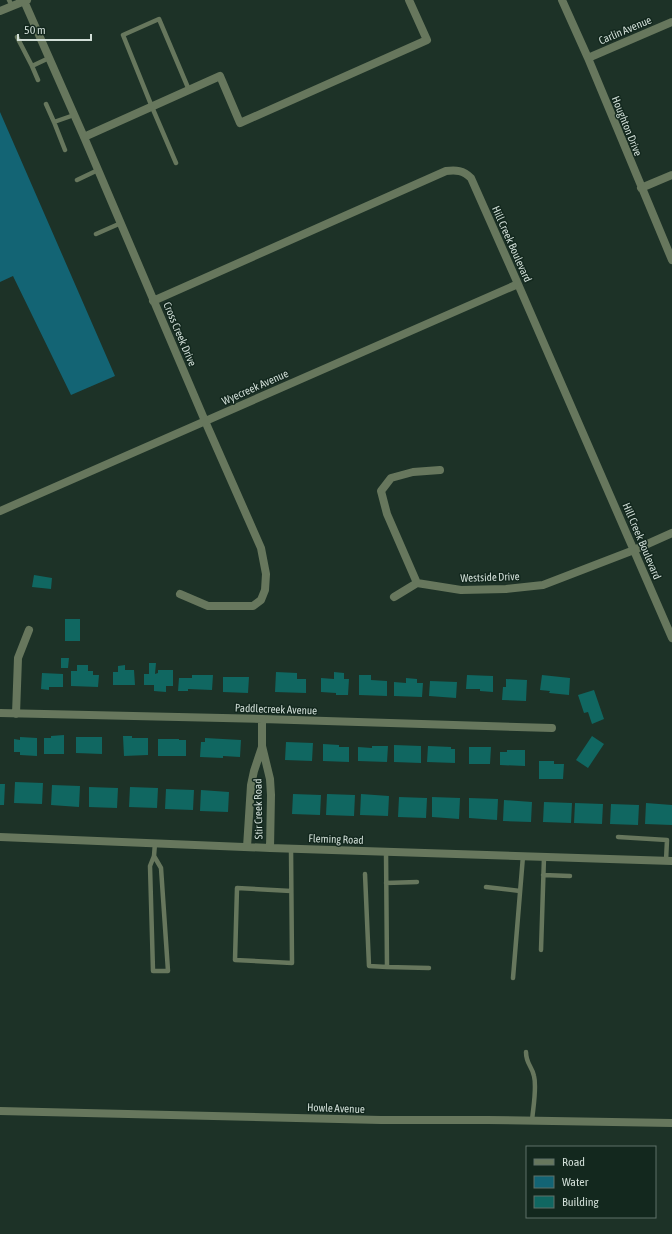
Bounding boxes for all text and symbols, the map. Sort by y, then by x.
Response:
street label: Carlin Avenue [597,14,653,46]
scale bar [18,16,91,42]
text: 50 m [24,23,46,37]
street label: Houghton Drive [610,94,644,158]
street label: Hill Creek Boulevard [490,204,534,284]
street label: Cross Creek Drive [161,300,199,368]
street label: Wyecreek Avenue [220,367,290,407]
street label: Hill Creek Boulevard [620,501,664,581]
street label: Westside Drive [460,570,520,584]
street label: Paddlecreek Avenue [235,702,317,716]
street label: Stir Creek Road [251,779,265,839]
street label: Fleming Road [308,832,364,846]
street label: Howle Avenue [307,1101,365,1115]
legend [526,1146,656,1218]
text: Road [562,1155,585,1169]
text: Water [562,1175,589,1189]
text: Building [562,1195,600,1209]

